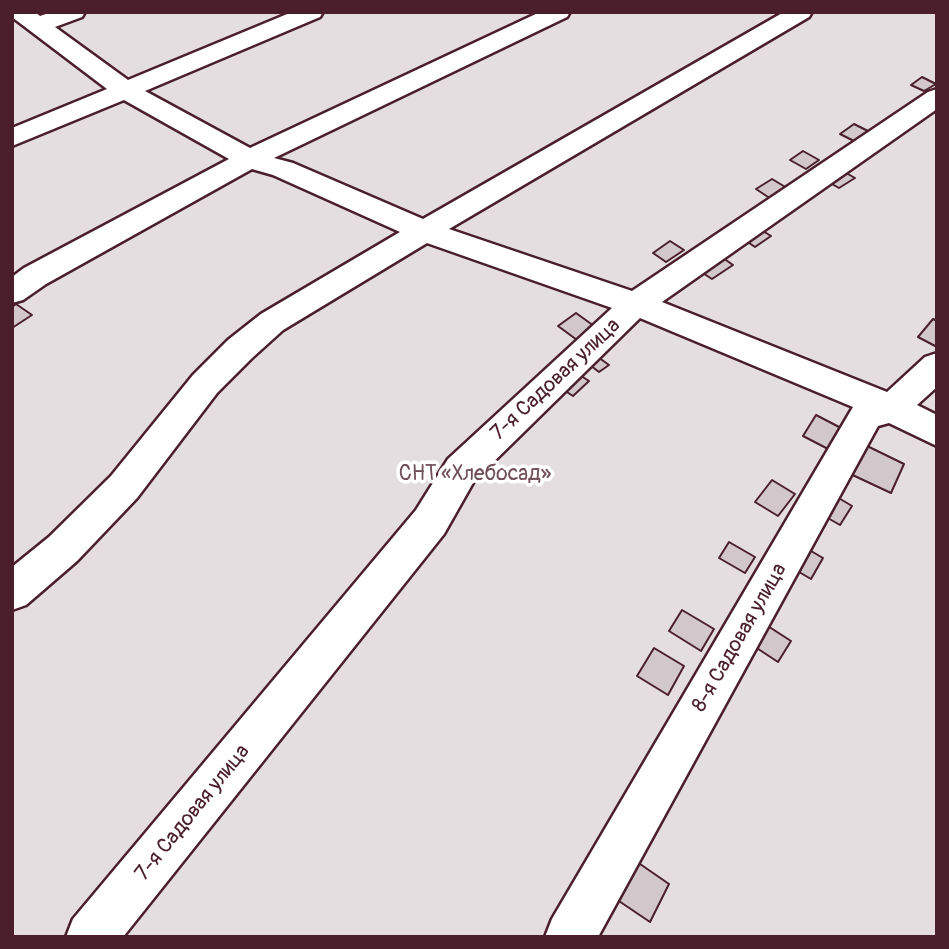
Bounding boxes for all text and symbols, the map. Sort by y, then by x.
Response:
street label: 7-я Садовая улица [486,314,626,446]
park label: СНТ «Хлебосад» [399,462,551,488]
street label: 8-я Садовая улица [687,559,793,717]
street label: 7-я Садовая улица [130,740,256,886]

